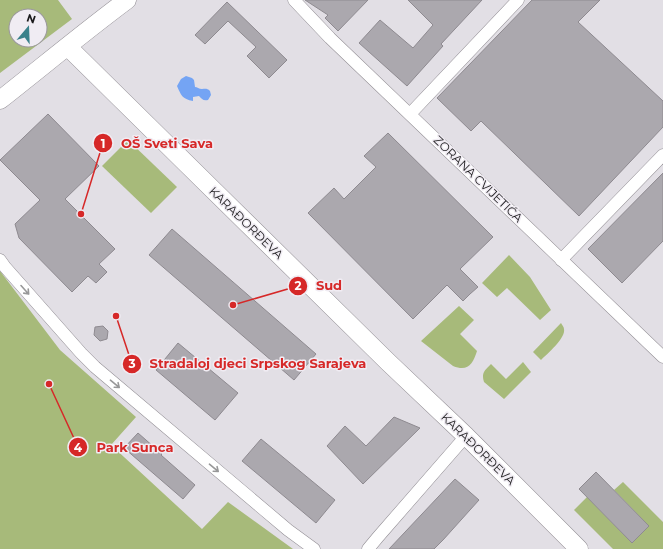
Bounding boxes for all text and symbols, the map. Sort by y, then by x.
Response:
north arrow [8,8,48,48]
text: N [25,10,38,27]
callout: OŠ Sveti Sava [93,131,221,156]
street label: ZORANA CVIJETIĆA [431,132,526,225]
text: OŠ Sveti Sava [121,135,213,151]
text: 1 [101,136,105,151]
street label: KARAĐORĐEVA [206,183,287,262]
callout: Sud [288,273,350,298]
text: Sud [316,277,342,293]
text: 2 [294,278,302,293]
one-way arrow [20,285,30,295]
callout: Stradaloj djeci Srpskog Sarajeva [122,351,374,376]
text: Stradaloj djeci Srpskog Sarajeva [150,355,366,371]
text: 3 [127,356,136,371]
one-way arrow [110,379,120,388]
street label: KARAĐORĐEVA [438,409,519,488]
callout: Park Sunca [68,435,181,460]
text: Park Sunca [96,439,174,455]
text: 4 [74,440,83,455]
one-way arrow [209,463,219,472]

